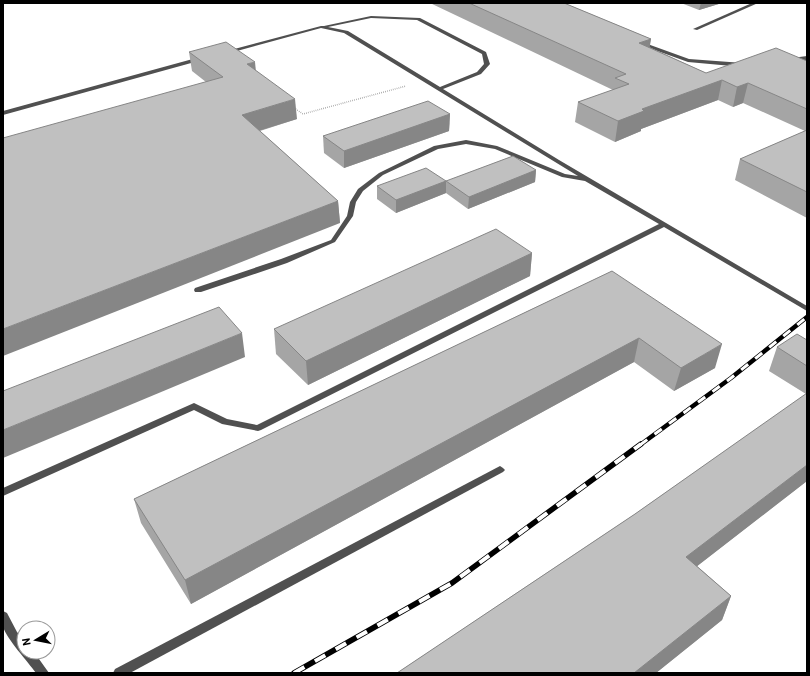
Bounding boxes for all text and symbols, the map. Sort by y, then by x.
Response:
north arrow [16,620,56,660]
text: N [19,637,33,647]

